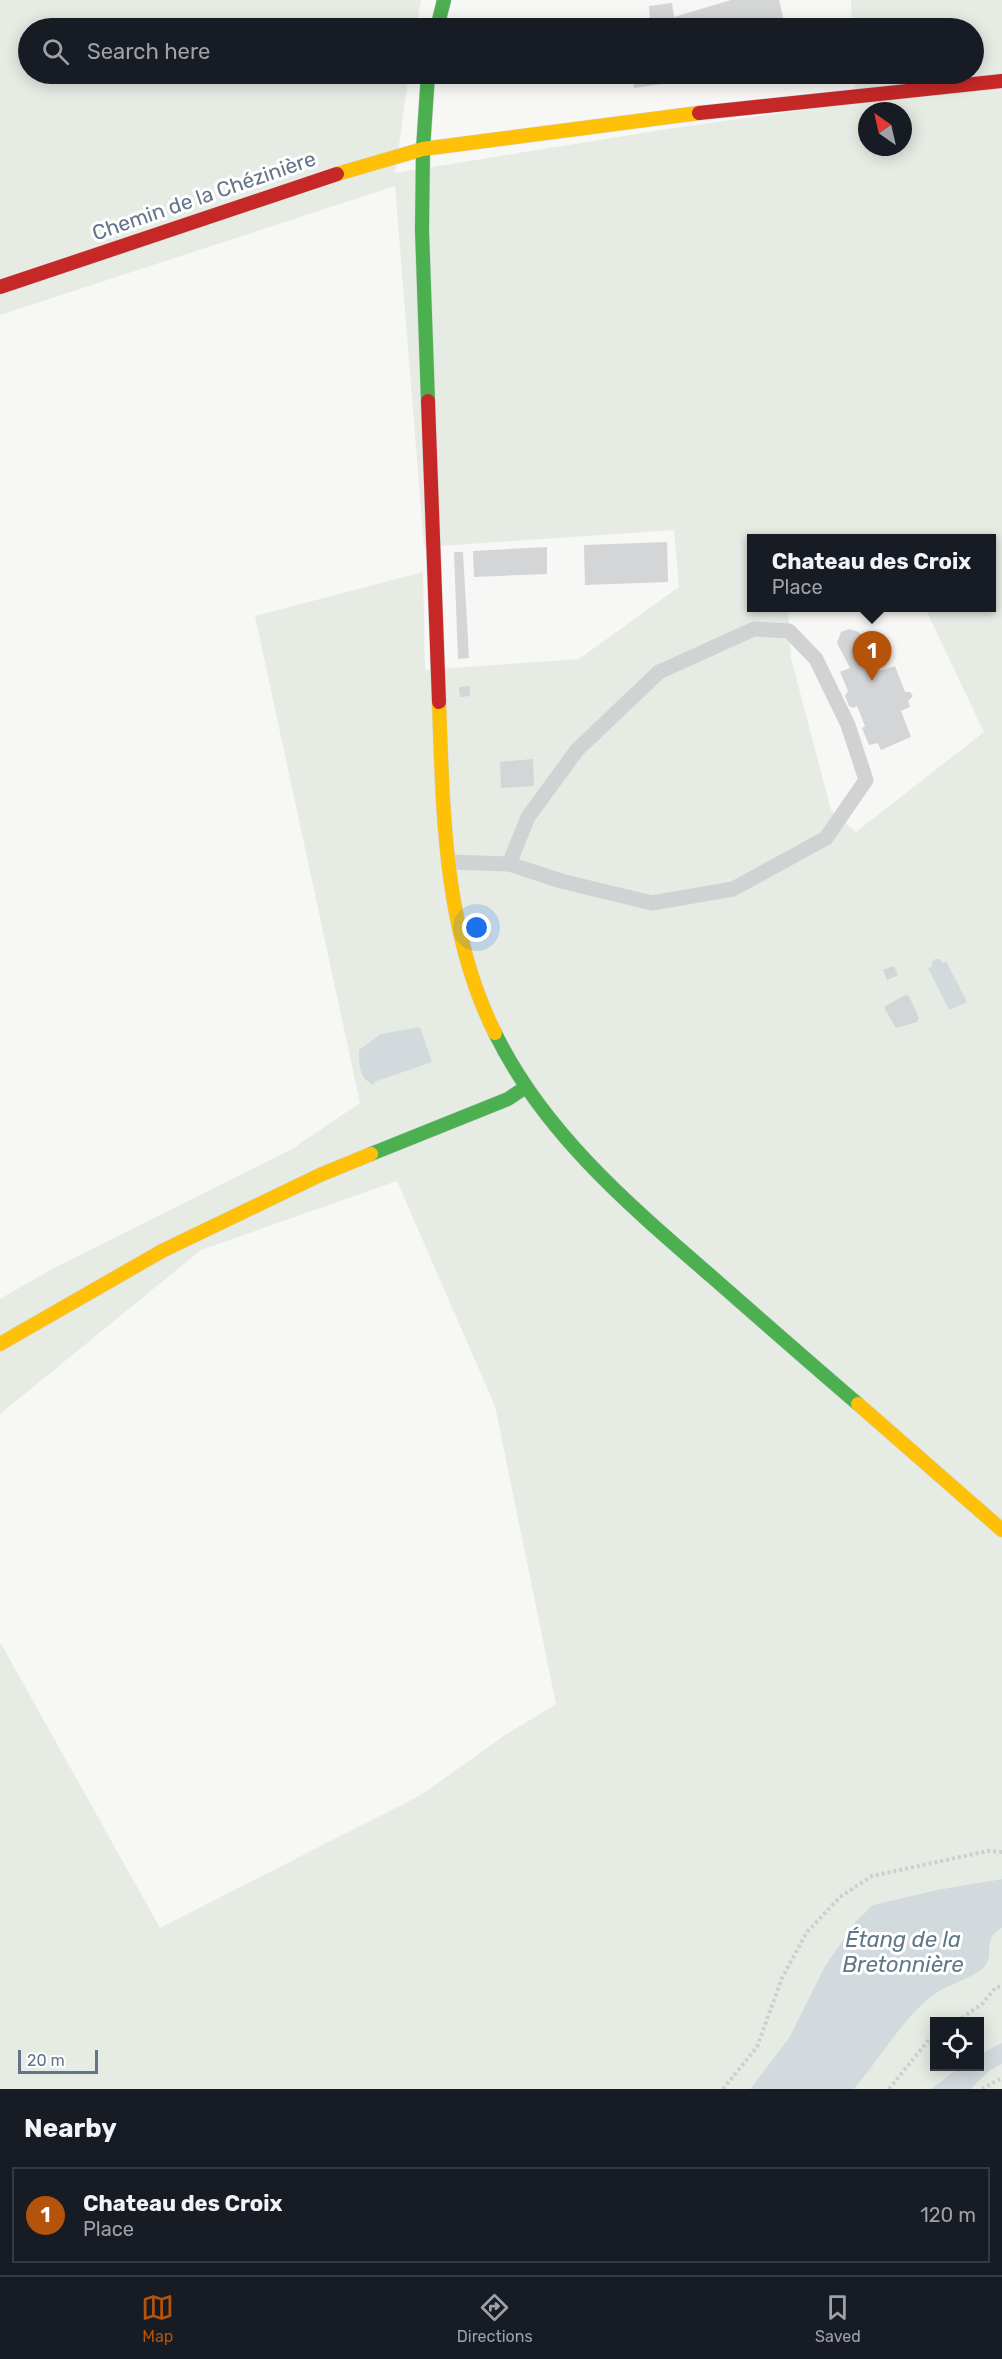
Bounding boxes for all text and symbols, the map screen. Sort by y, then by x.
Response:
search box [18,18,984,84]
icon: search [39,35,72,68]
text: Search here [87,38,210,65]
north arrow [858,102,912,156]
street label: Chemin de la Chézinière [89,145,319,246]
popup [747,534,996,612]
text: Chateau des Croix [772,548,971,575]
text: Place [772,575,823,599]
pin: 1 [852,632,892,681]
your location [462,913,491,942]
water label: Étang de la Bretonnière [842,1926,964,1978]
map controls [930,2017,984,2071]
button: locate [930,2017,984,2071]
scale bar [18,2047,98,2074]
text: 20 m [27,2051,65,2070]
text: Nearby [24,2113,117,2144]
text: Chateau des Croix [83,2190,283,2217]
text: 1 [41,2203,50,2227]
text: 120 m [920,2203,976,2227]
text: Place [83,2217,134,2241]
tab: Map [141,2291,174,2346]
tab: Directions [457,2291,533,2346]
tab: Saved [815,2291,861,2346]

